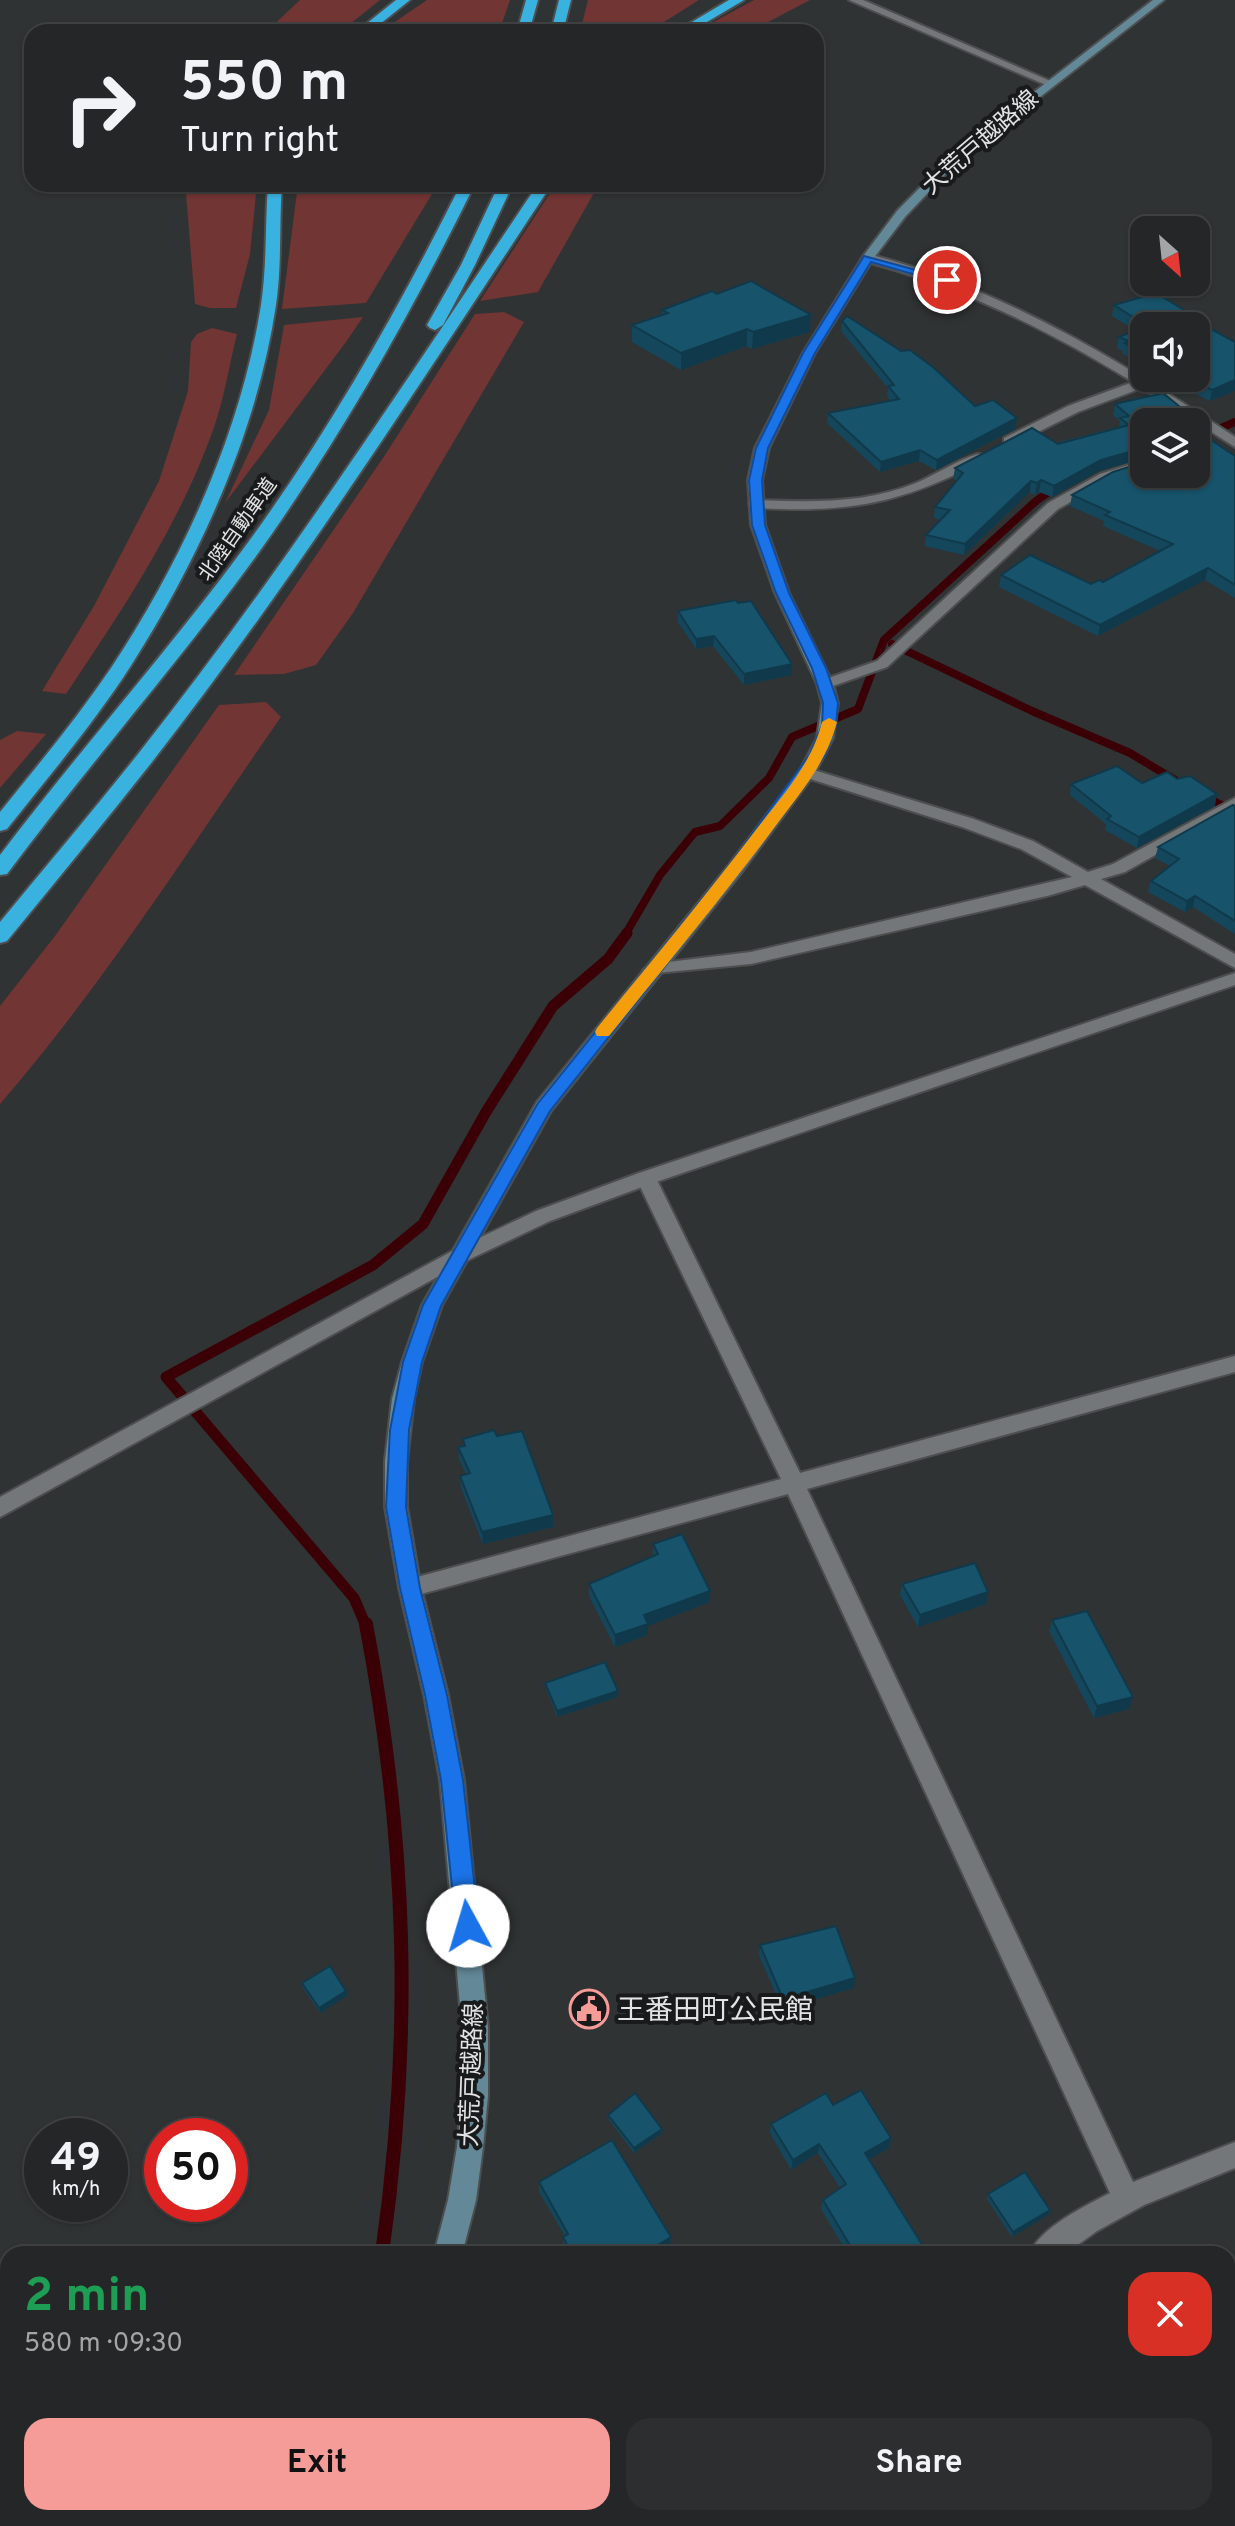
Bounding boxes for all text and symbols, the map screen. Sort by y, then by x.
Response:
text: 550 m [180,50,348,120]
icon: right [48,56,152,160]
street label: 大荒戸越路線 [917,85,1045,202]
text: Turn right [180,119,339,165]
north arrow [1130,216,1210,296]
map controls [1130,216,1210,488]
pin [913,246,981,314]
icon: arrive [925,258,969,302]
button: sound [1130,312,1210,392]
button: layers [1130,408,1210,488]
street label: 北陸自動車道 [194,474,284,587]
position arrow [426,1884,510,1968]
public building icon: 王番田町公民館 [568,1988,610,2030]
place label: 王番田町公民館 [617,1994,813,2030]
street label: 大荒戸越路線 [455,2003,491,2148]
speed limit sign: 50 [144,2118,248,2222]
text: 49 [51,2135,101,2185]
text: km/h [52,2177,100,2203]
text: 2 min [24,2268,149,2328]
button: close [1128,2272,1212,2356]
text: 580 m · 09:30 [24,2328,183,2361]
button: Exit [24,2418,610,2510]
button: Share [626,2418,1212,2510]

